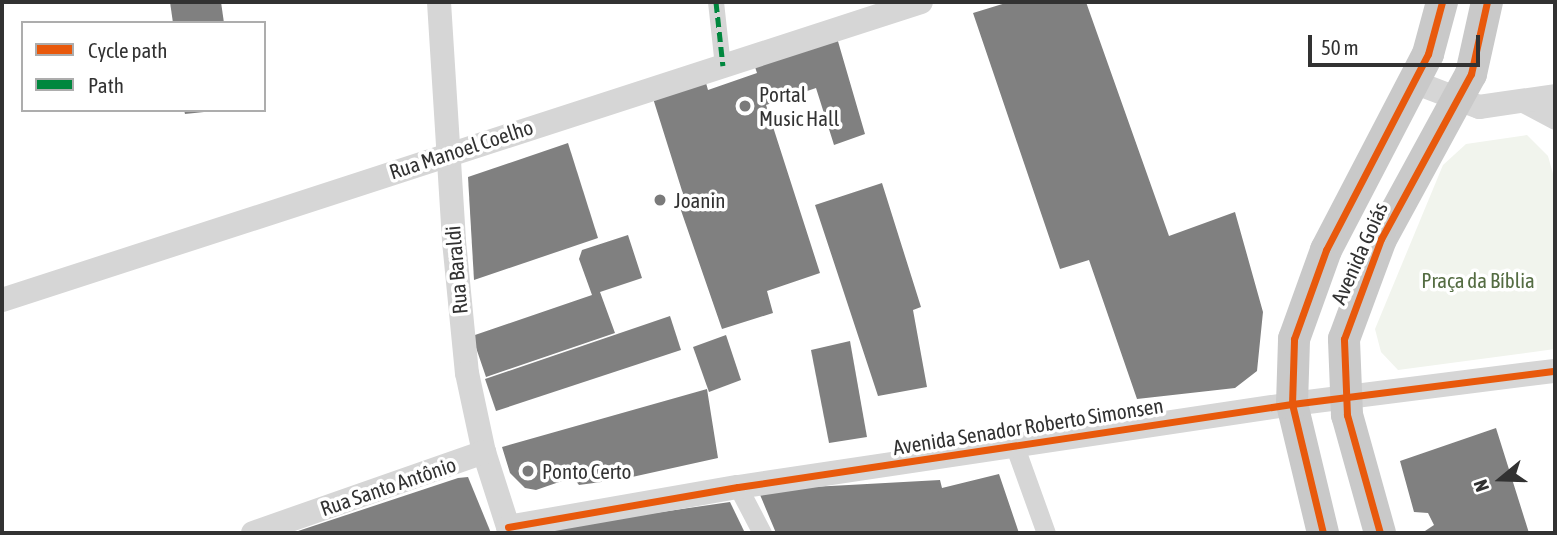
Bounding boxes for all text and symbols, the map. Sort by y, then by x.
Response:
legend [21,21,266,112]
scale bar [1312,21,1484,65]
text: 50 m [1321,35,1359,59]
text: Cycle path [88,38,167,62]
text: Path [88,73,124,97]
place label: Portal Music Hall [759,81,839,131]
marker: Portal Music Hall [737,98,753,114]
street label: Rua Manoel Coelho [386,114,536,184]
place label: Joanin [674,187,726,213]
marker: Joanin [652,192,668,208]
street label: Avenida Goiás [1325,198,1393,308]
street label: Rua Baraldi [440,225,472,315]
park label: Praça da Bíblia [1421,267,1535,293]
street label: Avenida Senador Roberto Simonsen [891,392,1165,460]
north arrow [1466,444,1536,514]
street label: Rua Santo Antônio [317,451,459,521]
place label: Ponto Certo [542,458,631,484]
marker: Ponto Certo [520,463,536,479]
text: N [1469,477,1493,495]

